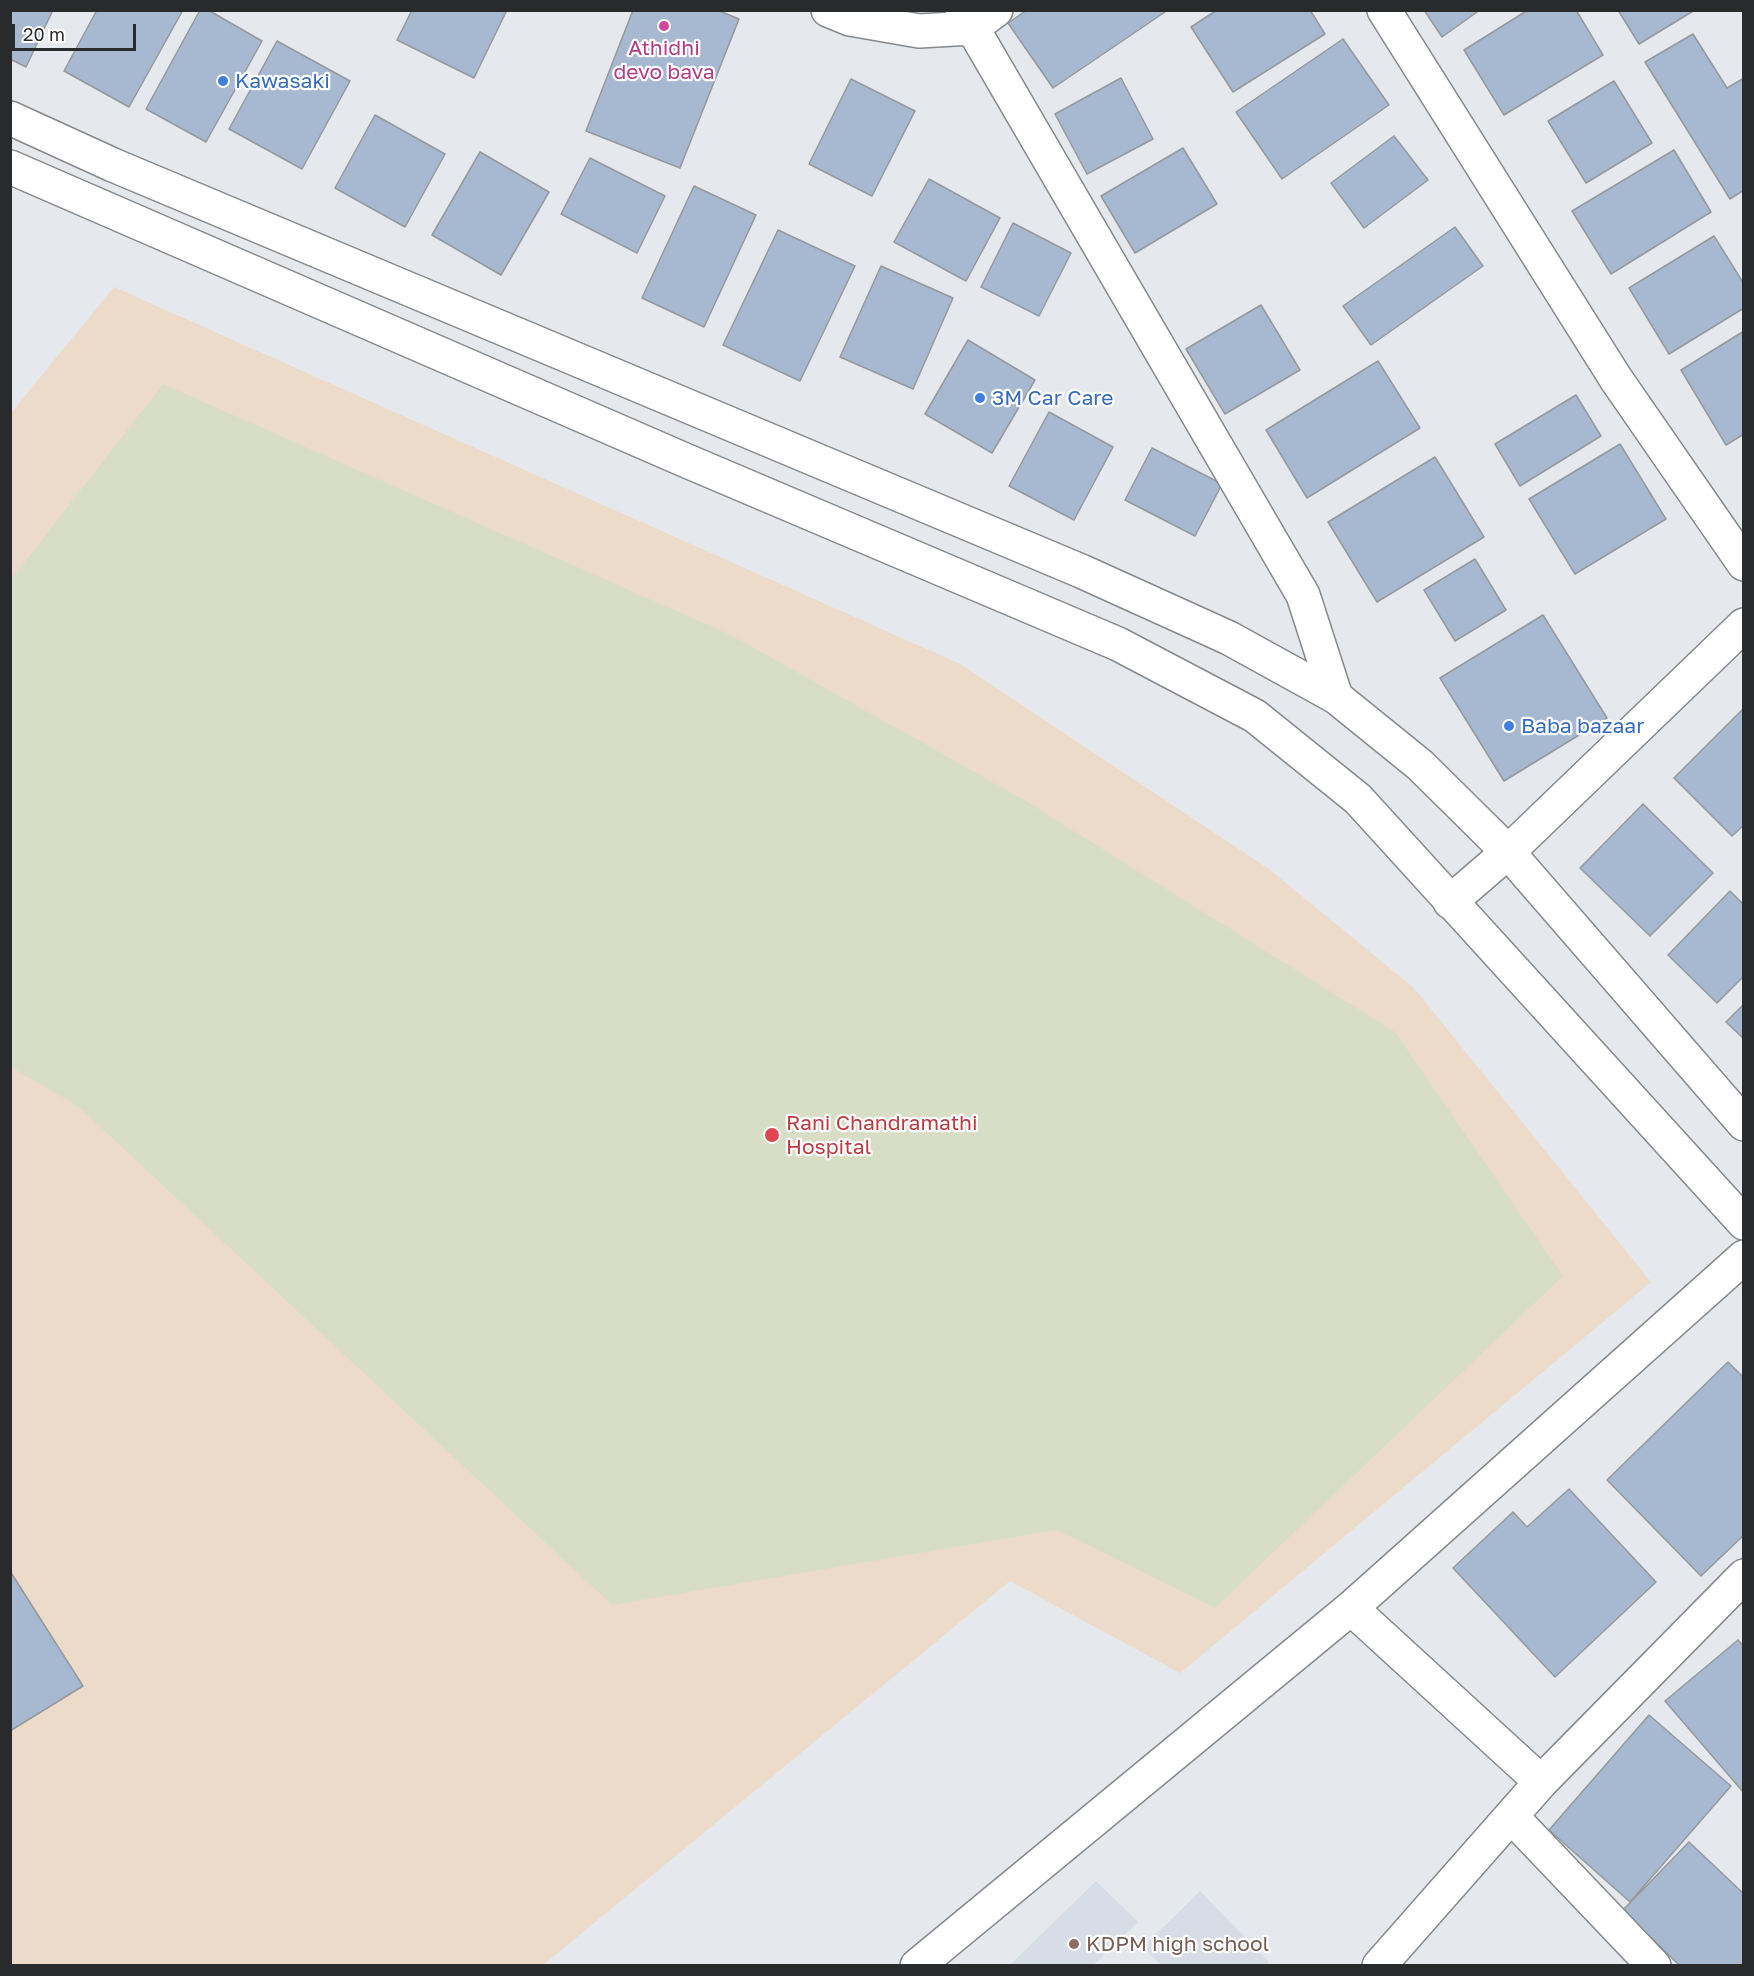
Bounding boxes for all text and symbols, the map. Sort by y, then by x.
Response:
scale bar [15,12,140,50]
marker: Athidhi devo bava [657,19,671,33]
text: 20 m [23,23,65,45]
place label: Athidhi devo bava [613,35,715,85]
place label: Kawasaki [235,68,330,94]
marker: Kawasaki [216,74,230,88]
place label: 3M Car Care [992,385,1113,411]
marker: 3M Car Care [973,391,987,405]
place label: Baba bazaar [1521,713,1644,739]
marker: Baba bazaar [1502,719,1516,733]
place label: Rani Chandramathi Hospital [786,1110,978,1160]
marker: Rani Chandramathi Hospital [763,1126,781,1144]
place label: KDPM high school [1086,1931,1269,1957]
marker: KDPM high school [1067,1937,1081,1951]

